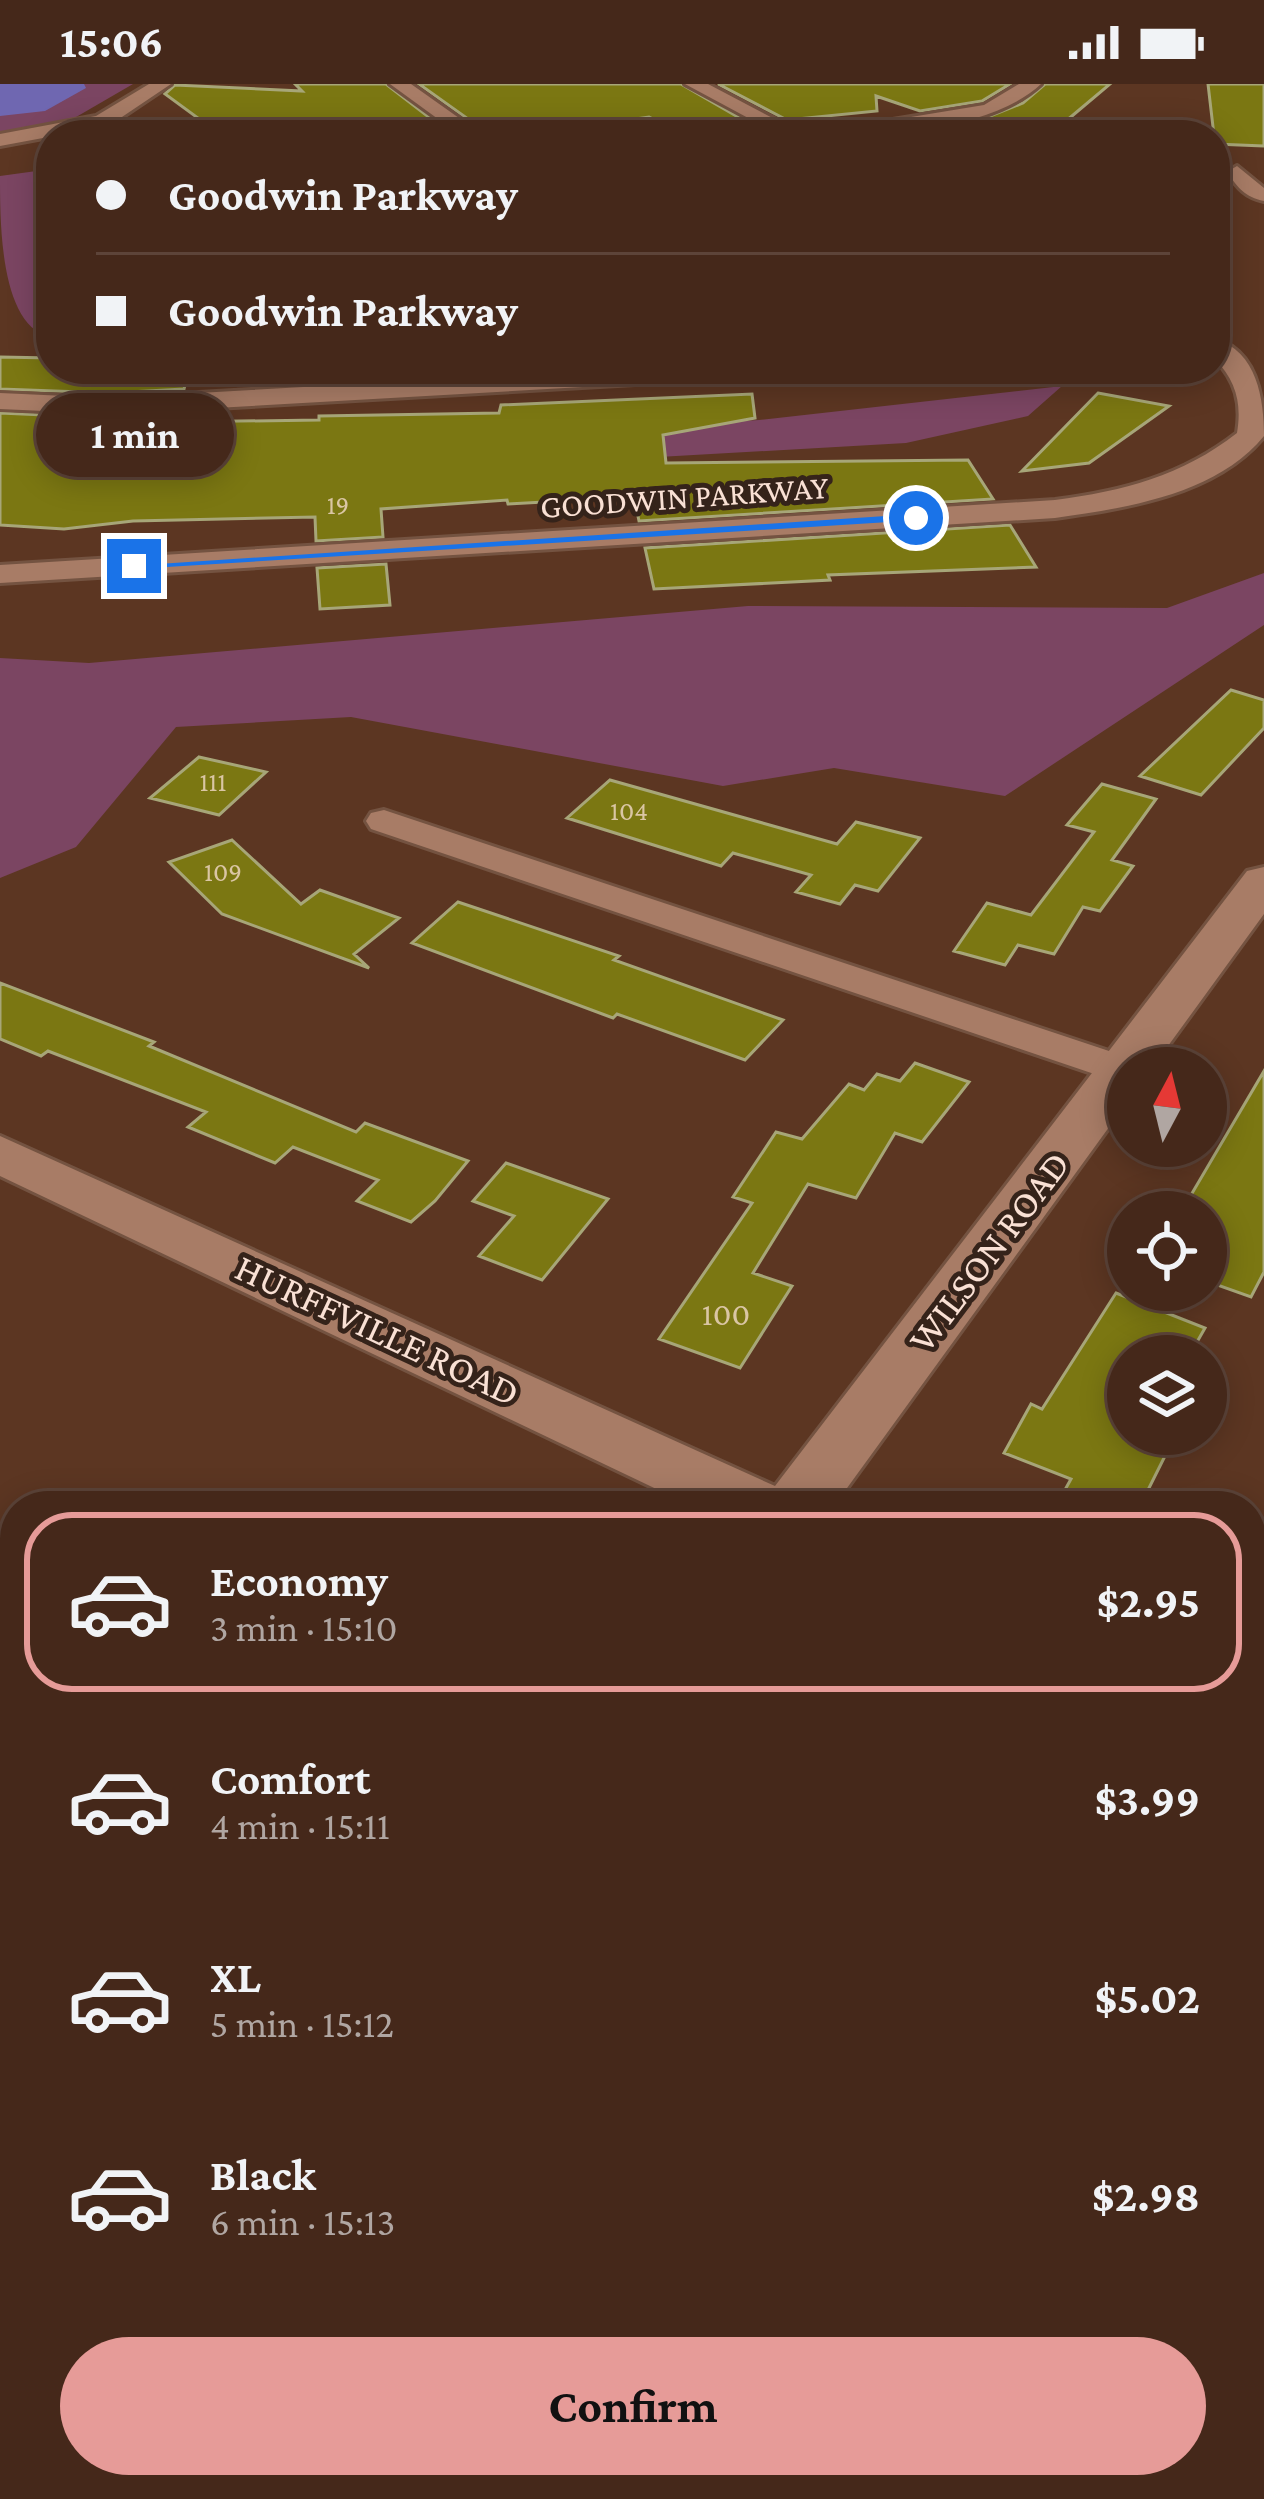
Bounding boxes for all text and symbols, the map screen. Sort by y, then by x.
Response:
text: 15:06 [60,17,163,67]
text: Goodwin Parkway [168,170,518,220]
text: Goodwin Parkway [168,286,518,336]
callout: 1 min [35,392,233,476]
text: 1 min [91,413,179,456]
street label: GOODWIN PARKWAY [539,468,830,525]
house number: 19 [327,490,349,520]
route start [889,491,943,545]
route end [107,539,161,593]
house number: 111 [200,767,226,797]
house number: 104 [610,796,648,826]
house number: 109 [204,857,242,887]
north arrow [1107,1047,1227,1167]
map controls [1107,1047,1227,1455]
street label: WILSON ROAD [899,1143,1078,1360]
button: locate [1107,1191,1227,1311]
street label: HURFFVILLE ROAD [229,1245,526,1414]
house number: 100 [702,1295,750,1332]
button: layers [1107,1335,1227,1455]
icon: car [66,1548,174,1656]
text: Economy [210,1556,388,1606]
text: $2.95 [1096,1577,1200,1627]
text: 3 min · 15:10 [210,1606,398,1649]
icon: car [66,1746,174,1854]
text: Comfort [210,1754,371,1804]
text: $3.99 [1095,1775,1200,1825]
text: 4 min · 15:11 [210,1804,390,1847]
icon: car [66,1944,174,2052]
text: XL [210,1952,261,2002]
text: $5.02 [1094,1973,1200,2023]
text: 5 min · 15:12 [210,2002,394,2045]
icon: car [66,2142,174,2250]
text: Black [210,2150,316,2200]
text: $2.98 [1092,2171,1200,2221]
text: 6 min · 15:13 [210,2200,395,2243]
button: Confirm [60,2337,1206,2475]

